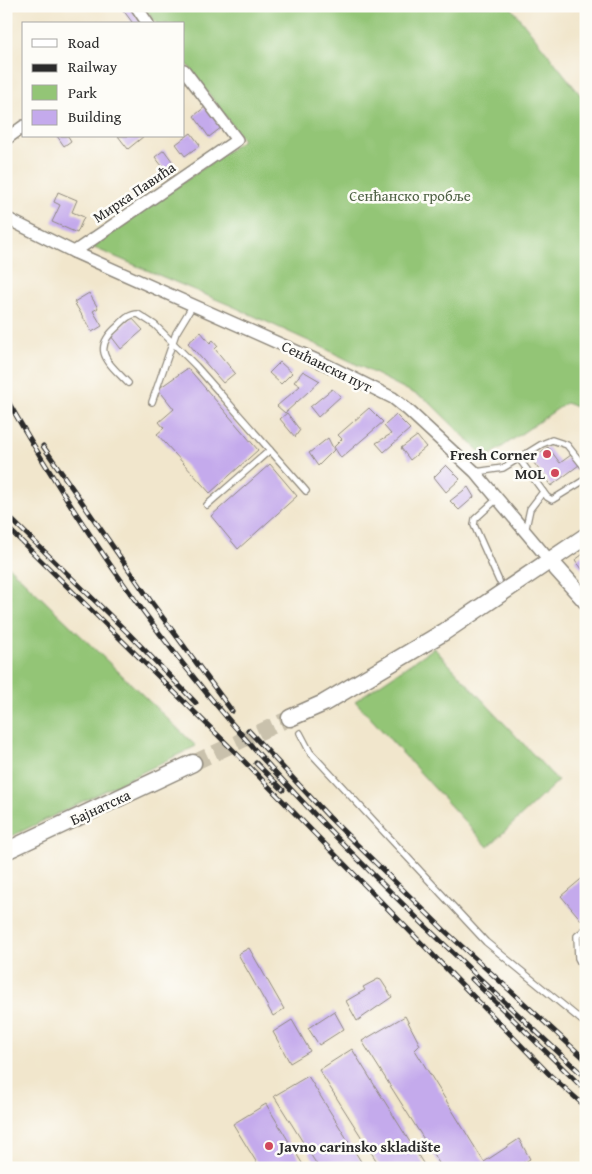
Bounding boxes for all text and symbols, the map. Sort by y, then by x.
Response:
legend [22,22,185,138]
text: Road [68,32,99,53]
text: Railway [68,56,118,77]
text: Park [68,82,97,103]
text: Building [68,106,122,127]
street label: Мирка Павића [88,156,180,227]
park label: Сенћанско гробље [349,185,471,206]
street label: Сенћански пут [278,335,376,397]
place label: Fresh Corner [450,444,537,465]
marker: Fresh Corner [541,448,553,460]
place label: MOL [515,463,545,484]
marker: MOL [549,467,561,479]
street label: Бајнатска [66,784,134,830]
place label: Javno carinsko skladište [276,1136,441,1157]
marker: Javno carinsko skladište [263,1140,275,1152]

